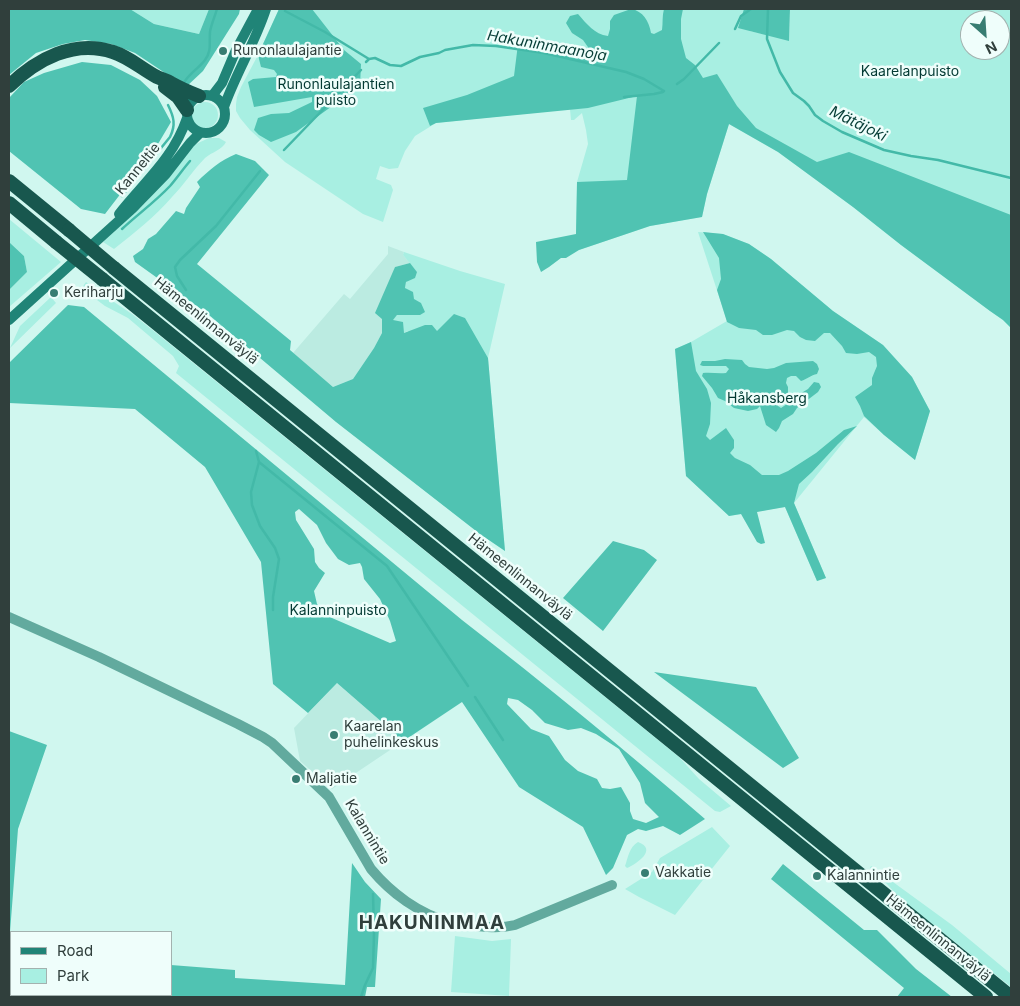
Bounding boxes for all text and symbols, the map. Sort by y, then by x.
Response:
north arrow [960,10,1010,60]
water label: Hakuninmaanoja [486,27,608,65]
text: N [983,38,1000,58]
place label: Runonlaulajantie [233,43,342,59]
marker: Runonlaulajantie [217,45,229,57]
park label: Kaarelanpuisto [861,64,959,80]
park label: Runonlaulajantien puisto [278,77,394,110]
water label: Mätäjoki [826,102,890,146]
street label: Kanneltie [112,140,164,198]
street label: Hämeenlinnanväylä [151,274,261,368]
place label: Keriharju [64,285,123,301]
marker: Keriharju [48,287,60,299]
park label: Håkansberg [727,391,807,407]
street label: Hämeenlinnanväylä [465,530,575,624]
park label: Kalanninpuisto [289,603,387,619]
place label: Kaarelan puhelinkeskus [344,719,439,752]
marker: Kaarelan puhelinkeskus [328,729,340,741]
place label: Maljatie [306,771,357,787]
marker: Maljatie [290,773,302,785]
street label: Kalannintie [341,796,393,868]
place label: Vakkatie [655,865,711,881]
marker: Vakkatie [639,867,651,879]
place label: Kalannintie [827,868,900,884]
marker: Kalannintie [811,870,823,882]
street label: Hämeenlinnanväylä [883,891,993,985]
district label: HAKUNINMAA [357,912,507,934]
legend [10,931,172,996]
text: Road [57,941,93,960]
text: Park [57,966,89,985]

